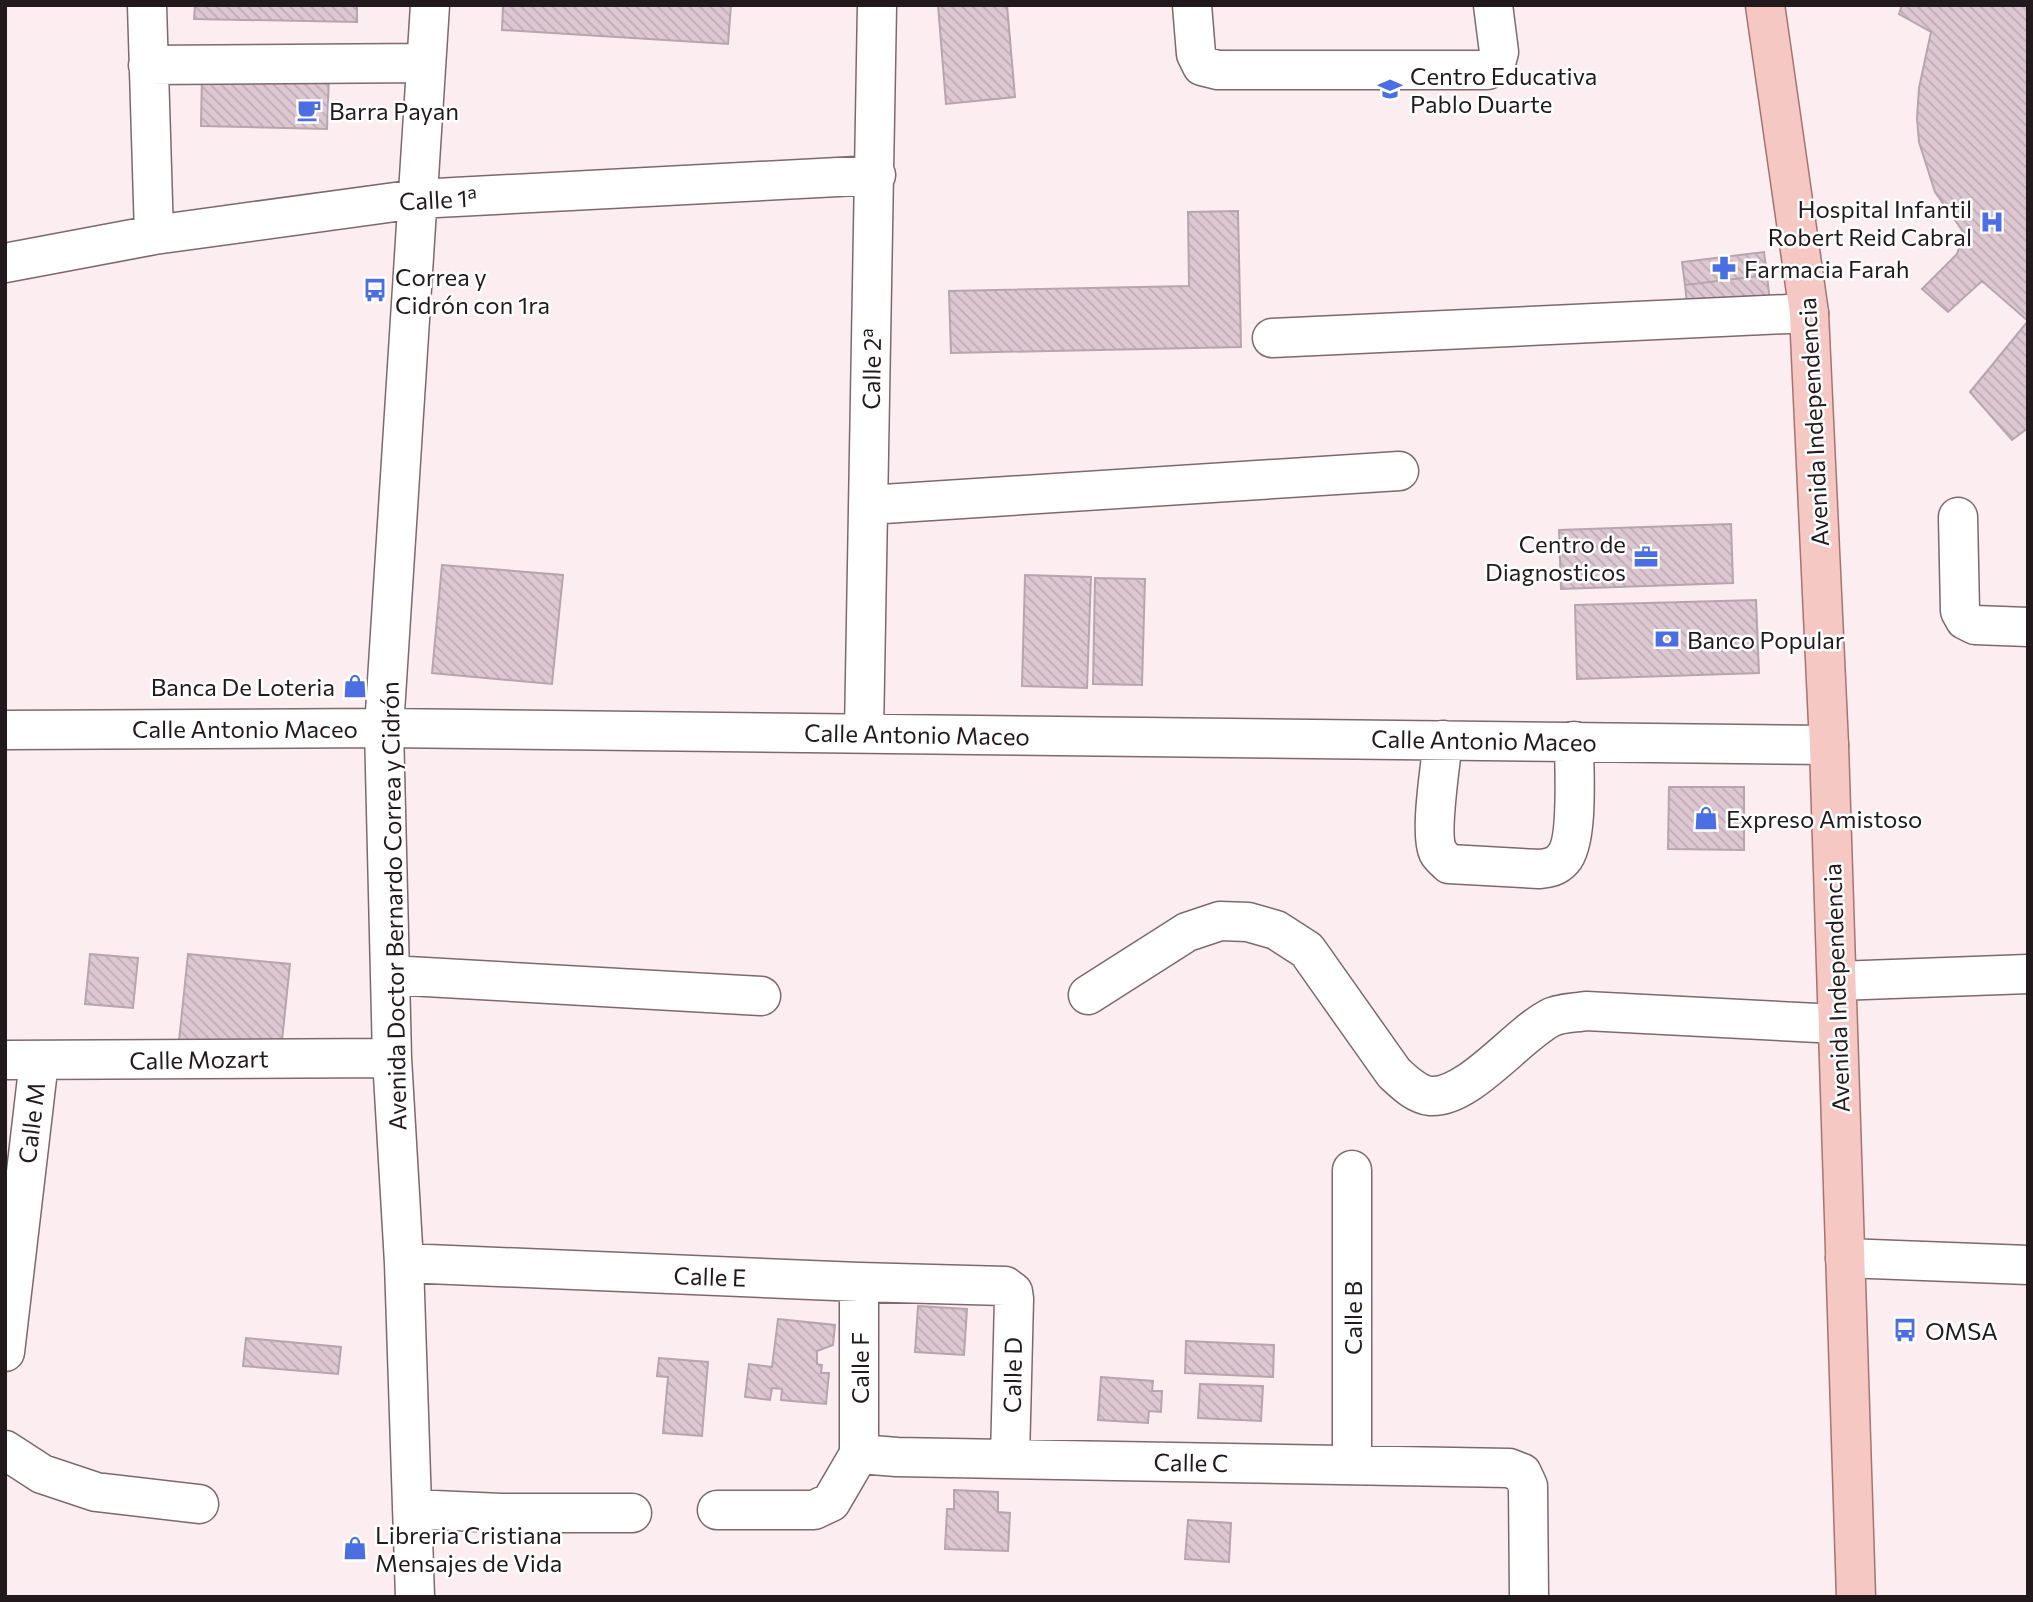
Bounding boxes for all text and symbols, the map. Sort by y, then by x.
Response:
place label: Centro Educativa Pablo Duarte [1410,61,1597,118]
school or university icon: Centro Educativa Pablo Duarte [1376,75,1404,103]
cafe icon: Barra Payan [295,96,323,124]
place label: Barra Payan [329,96,459,125]
street label: Calle 1ª [398,182,478,216]
place label: Hospital Infantil Robert Reid Cabral [1768,194,1972,251]
hospital icon: Hospital Infantil Robert Reid Cabral [1978,208,2006,236]
pharmacy icon: Farmacia Farah [1710,254,1738,282]
place label: Farmacia Farah [1744,254,1910,283]
place label: Correa y Cidrón con 1ra [395,262,550,319]
bus stop icon: Correa y Cidrón con 1ra [361,276,389,304]
street label: Avenida Independencia [1792,297,1834,547]
street label: Calle 2ª [856,328,886,410]
place label: Centro de Diagnosticos [1485,529,1626,586]
office icon: Centro de Diagnosticos [1632,543,1660,571]
bank icon: Banco Popular [1653,625,1681,653]
place label: Banco Popular [1687,625,1845,654]
place label: Banca De Loteria [151,672,335,701]
shop icon: Banca De Loteria [341,672,369,700]
street label: Avenida Doctor Bernardo Correa y Cidrón [375,681,411,1131]
street label: Calle Antonio Maceo [132,714,358,743]
street label: Calle Antonio Maceo [804,718,1030,750]
street label: Calle Antonio Maceo [1371,724,1597,756]
shop icon: Expreso Amistoso [1692,804,1720,832]
place label: Expreso Amistoso [1726,804,1922,833]
street label: Avenida Independencia [1817,863,1855,1113]
street label: Calle Mozart [129,1043,269,1075]
street label: Calle M [12,1081,50,1165]
street label: Calle E [673,1260,747,1292]
street label: Calle B [1338,1281,1367,1355]
bus stop icon: OMSA [1891,1316,1919,1344]
place label: OMSA [1925,1316,1998,1345]
street label: Calle F [845,1332,874,1404]
street label: Calle D [997,1337,1027,1413]
street label: Calle C [1153,1447,1229,1477]
place label: Libreria Cristiana Mensajes de Vida [375,1520,562,1577]
shop icon: Libreria Cristiana Mensajes de Vida [341,1534,369,1562]

